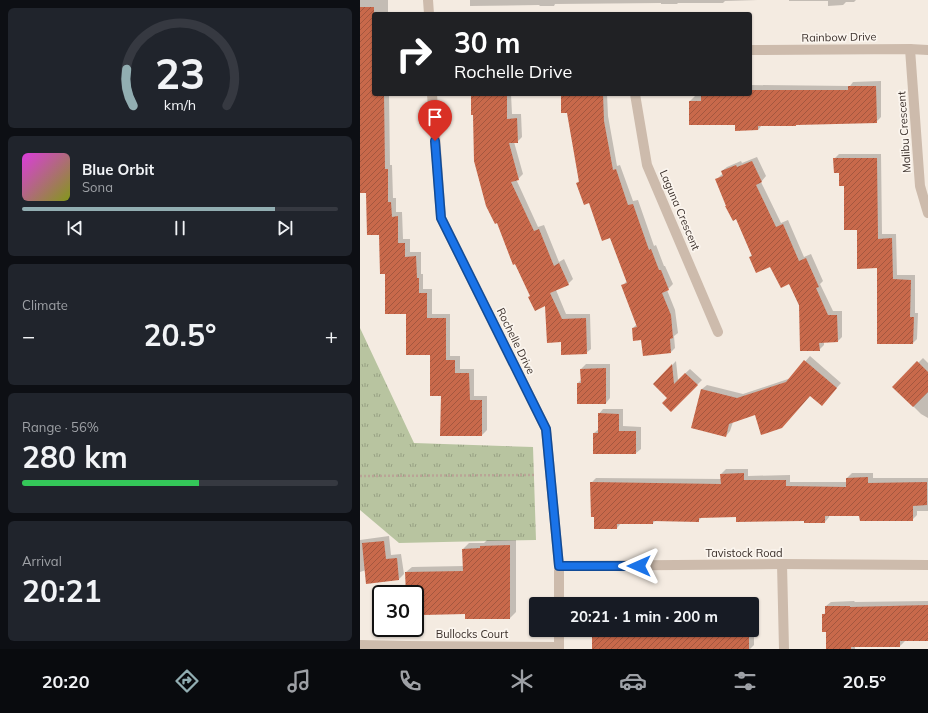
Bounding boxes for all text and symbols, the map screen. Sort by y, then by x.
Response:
text: 30 m [454,25,520,60]
icon: right [388,28,440,80]
street label: Rainbow Drive [801,29,877,45]
text: 23 [155,47,205,99]
text: Rochelle Drive [454,60,572,83]
street label: Malibu Crescent [894,91,914,173]
text: km/h [164,96,196,114]
pin [418,100,452,141]
icon: arrive [424,106,446,128]
text: Blue Orbit [82,160,154,179]
street label: Laguna Crescent [657,168,703,252]
text: Sona [82,179,113,195]
icon: previous [64,217,86,239]
icon: pause [169,217,191,239]
icon: next [274,217,296,239]
text: Climate [22,297,68,313]
street label: Rochelle Drive [494,305,538,377]
text: 20.5° [144,316,216,354]
text: − [22,322,35,350]
text: + [325,322,338,350]
text: Range · 56% [22,419,99,435]
text: 280 km [22,438,128,476]
position arrow [618,545,660,587]
street label: Tavistock Road [705,546,783,560]
text: Arrival [22,553,62,569]
text: 20:21 [22,572,101,610]
speed limit sign: 30 [372,585,424,637]
text: 20:21 · 1 min · 200 m [570,607,718,626]
street label: Bullocks Court [436,627,508,641]
icon: directions [173,667,201,695]
icon: music [285,667,313,695]
icon: phone [396,667,424,695]
icon: climate [508,667,536,695]
icon: car [619,667,647,695]
icon: filters [731,667,759,695]
text: 20:20 [42,670,89,693]
text: 20.5° [843,670,886,693]

